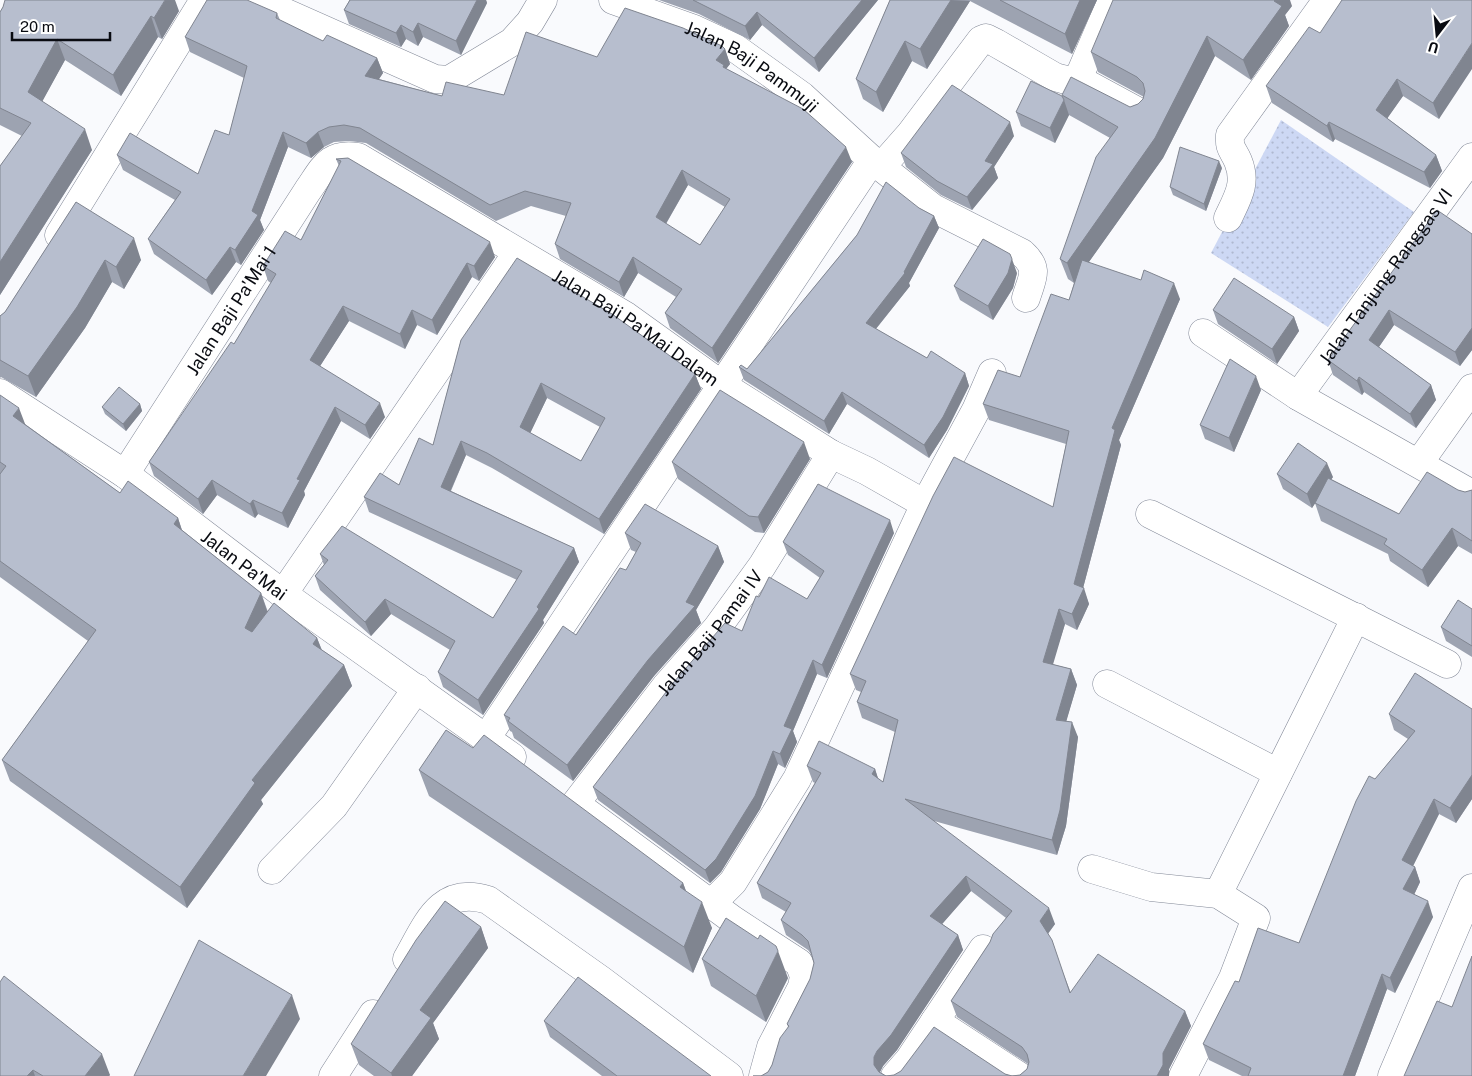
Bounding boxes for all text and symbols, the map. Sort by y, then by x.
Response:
scale bar [12,10,110,42]
north arrow [1412,10,1462,60]
street label: Jalan Baji Pammuji [682,16,823,116]
text: 20 m [20,18,55,35]
text: U [1426,38,1440,57]
street label: Jalan Tanjung Ranggas VI [1314,184,1456,369]
street label: Jalan Baji Pa'Mai 1 [181,242,280,379]
street label: Jalan Baji Pa'Mai Dalam [549,264,723,390]
street label: Jalan Pa'Mai [197,526,291,604]
street label: Jalan Baji Pamai IV [652,566,766,699]

